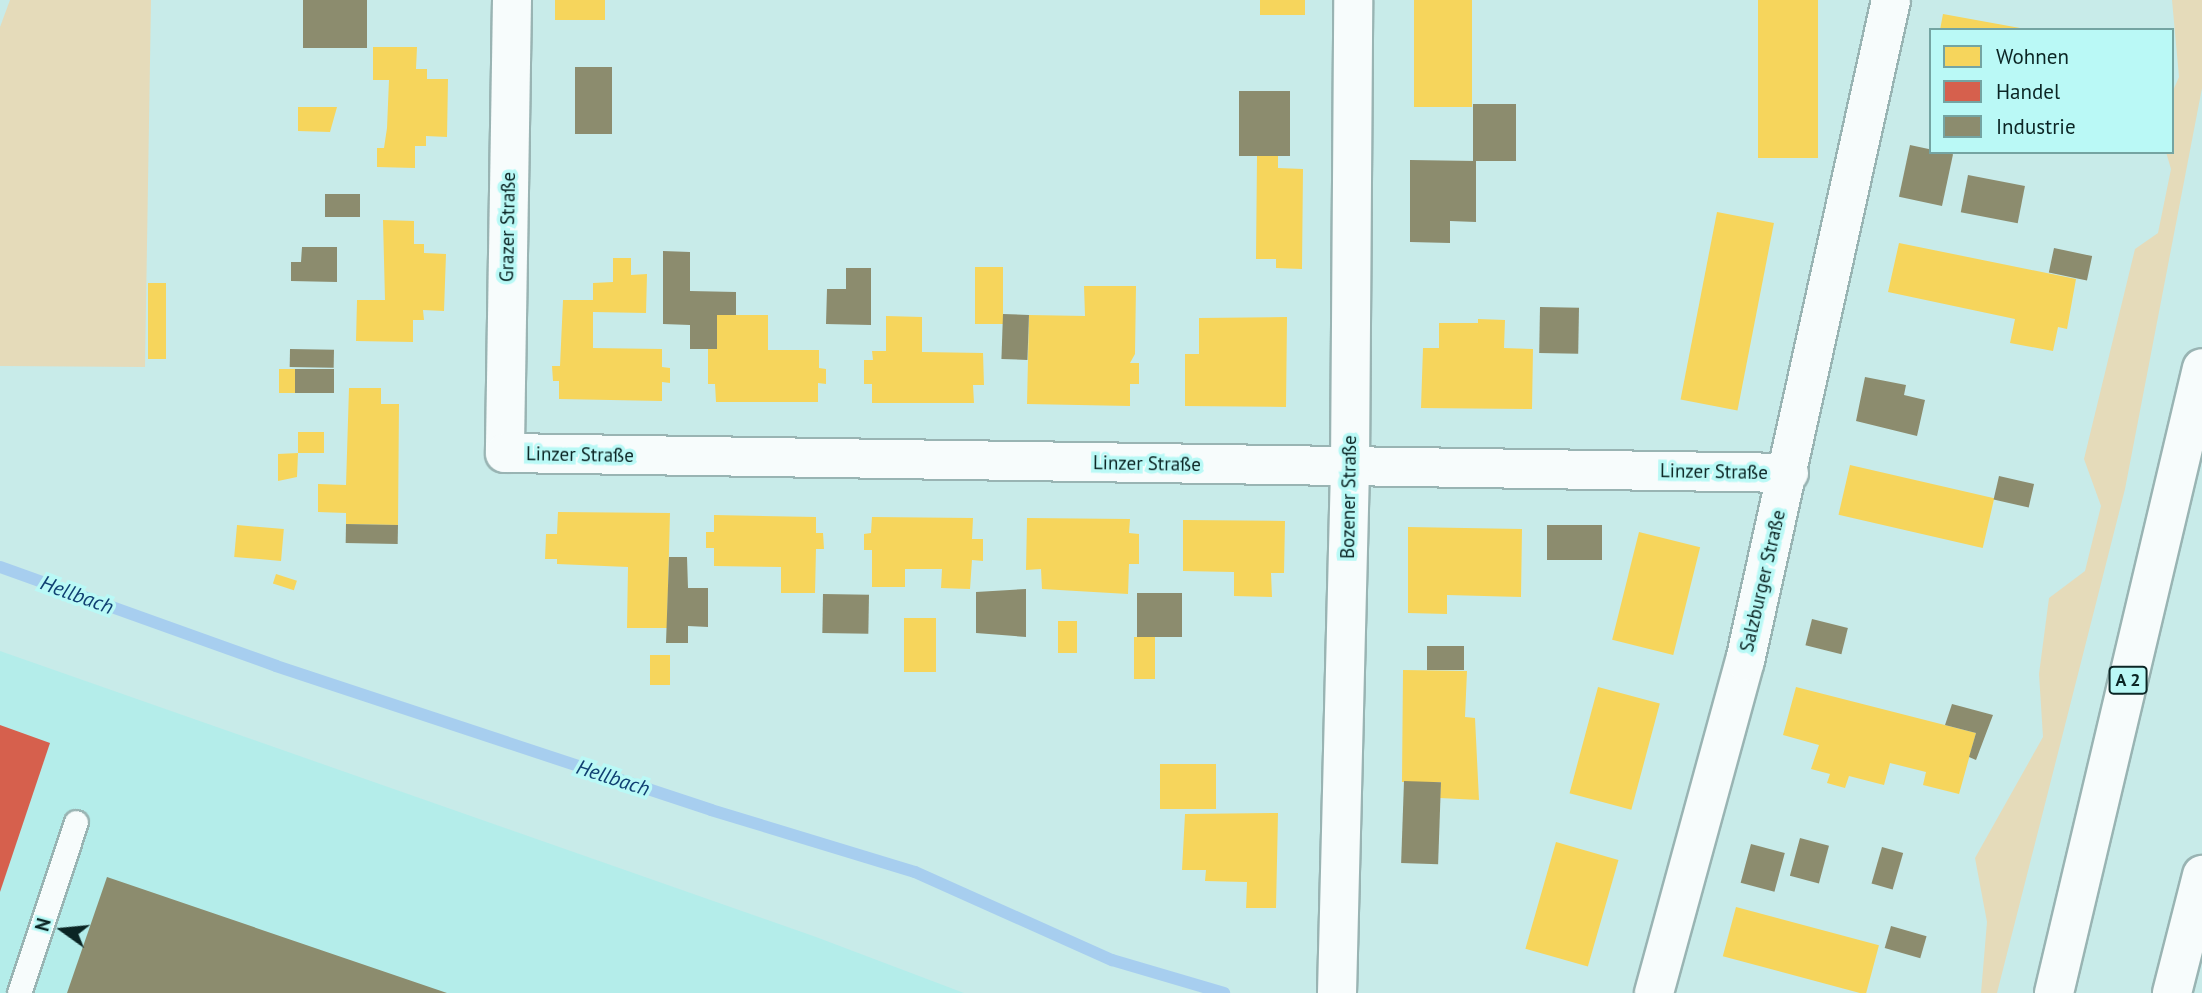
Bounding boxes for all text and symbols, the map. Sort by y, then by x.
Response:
legend [1929,28,2174,154]
text: Wohnen [1996,43,2069,70]
text: Handel [1996,78,2060,105]
text: Industrie [1996,113,2076,140]
street label: Grazer Straße [496,172,520,282]
street label: Bozener Straße [1337,435,1361,559]
street label: Linzer Straße [526,443,634,467]
street label: Linzer Straße [1093,452,1201,476]
street label: Linzer Straße [1660,460,1768,484]
street label: Salzburger Straße [1736,508,1790,654]
water label: Hellbach [37,570,117,620]
road number: A 2 [2107,666,2149,694]
water label: Hellbach [573,754,653,802]
north arrow [28,895,98,965]
text: N [30,915,56,934]

